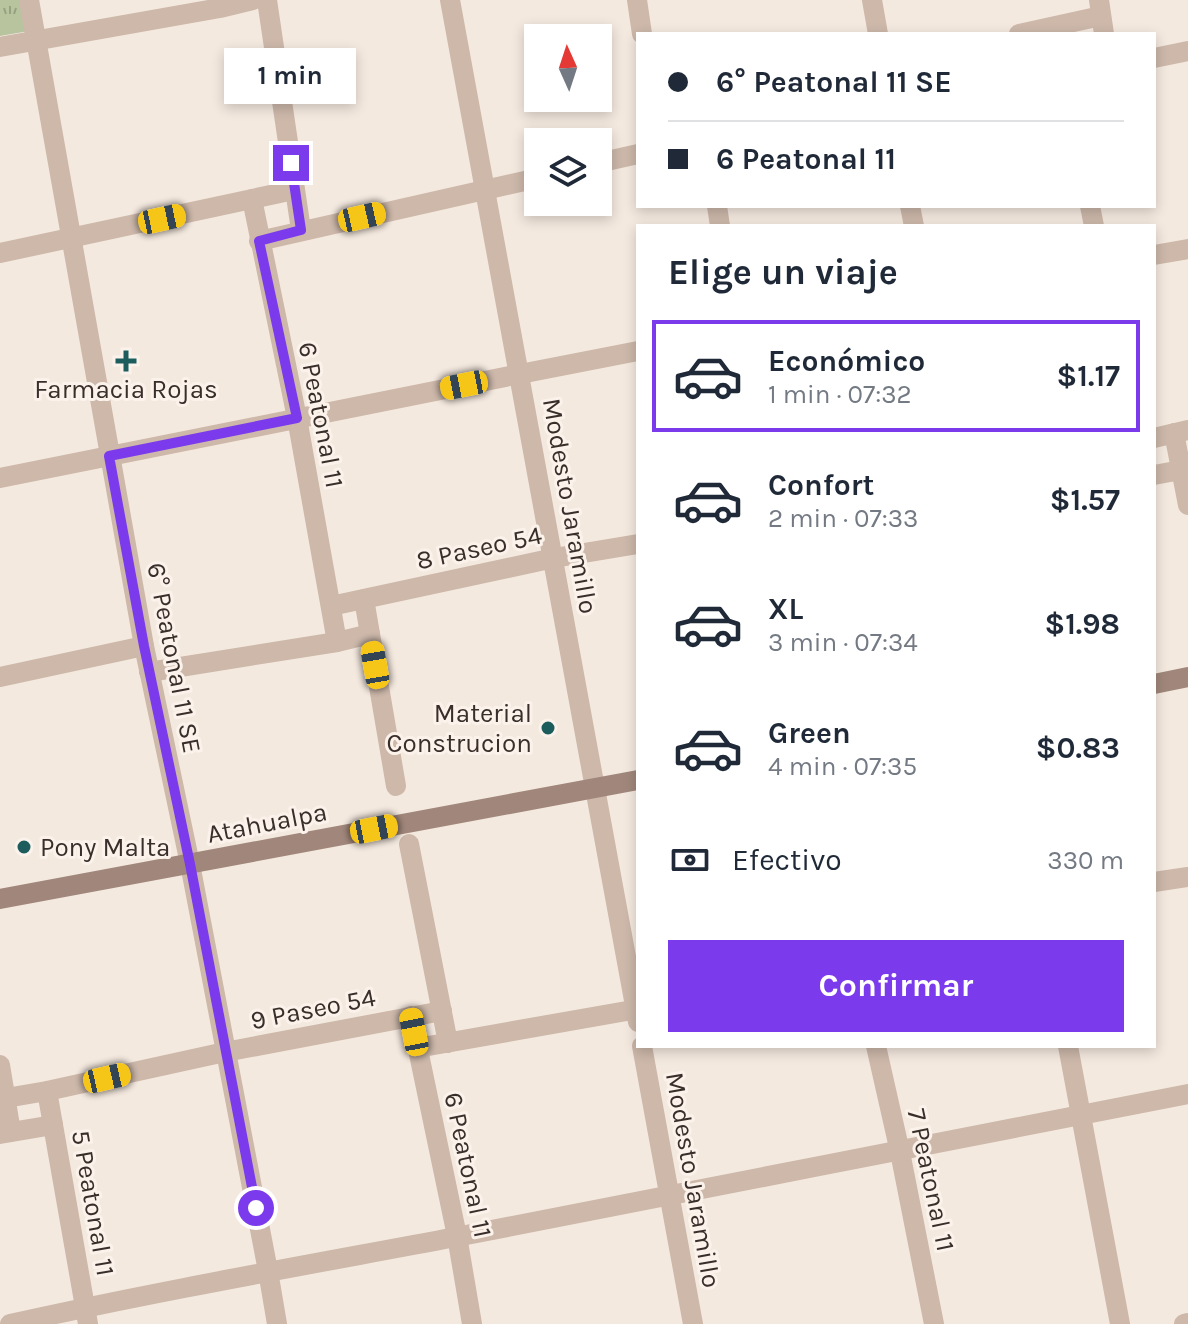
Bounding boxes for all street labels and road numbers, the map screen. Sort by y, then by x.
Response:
street label: 6 Peatonal 11 [292,340,350,490]
street label: Modesto Jaramillo [536,396,604,616]
street label: 8 Paseo 54 [413,520,545,576]
street label: 6° Peatonal 11 SE [140,560,208,756]
street label: Atahualpa [204,796,330,850]
street label: 9 Paseo 54 [248,982,378,1036]
street label: Modesto Jaramillo [659,1070,727,1290]
street label: 6 Peatonal 11 [437,1090,499,1240]
street label: 7 Peatonal 11 [901,1106,961,1254]
street label: 5 Peatonal 11 [65,1128,121,1278]

